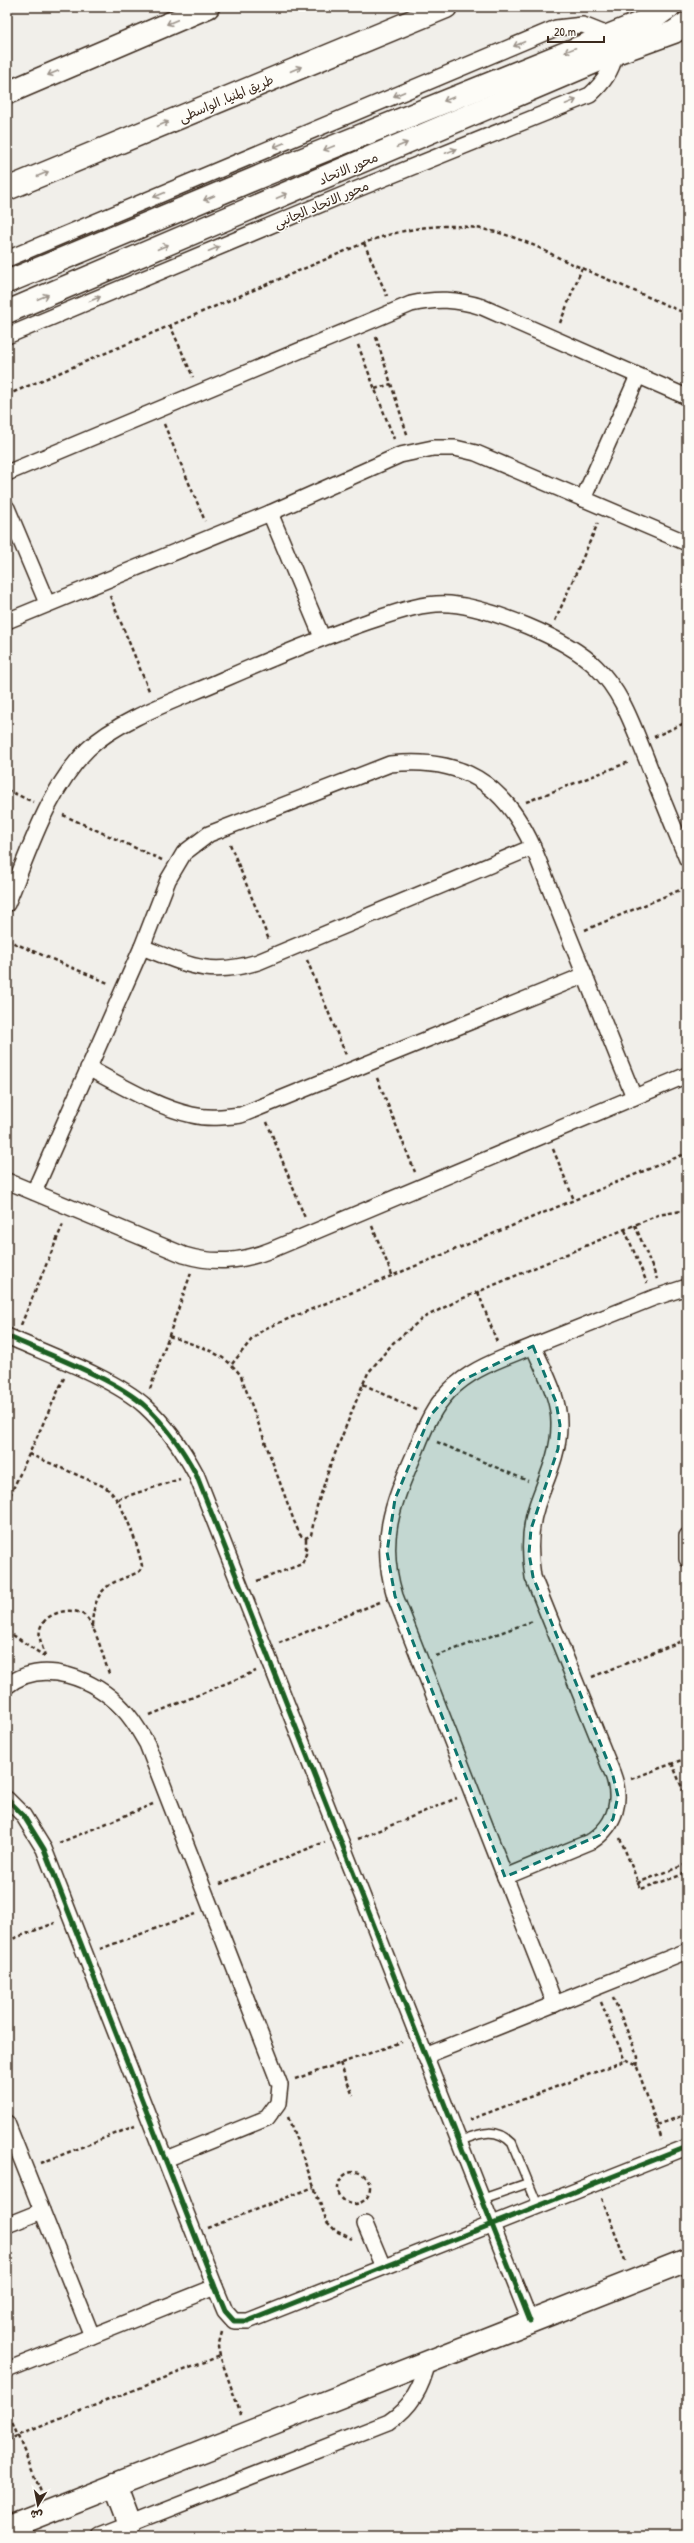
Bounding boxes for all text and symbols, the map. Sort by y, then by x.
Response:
scale bar [548,18,604,44]
one-way arrow [167,19,179,27]
text: 20 m [554,23,576,40]
one-way arrow [513,41,525,48]
one-way arrow [564,47,576,55]
one-way arrow [290,65,302,73]
one-way arrow [47,70,59,78]
street label: طريق المنيا, الواسطى [176,70,277,127]
one-way arrow [394,91,406,99]
one-way arrow [444,96,456,104]
one-way arrow [565,98,577,106]
one-way arrow [157,120,169,128]
one-way arrow [274,141,286,149]
one-way arrow [396,141,408,148]
one-way arrow [323,145,335,153]
street label: محور الاتحاد [315,147,381,189]
one-way arrow [444,147,456,154]
one-way arrow [37,170,49,178]
street label: محور الاتحاد الجانبى [271,176,372,233]
one-way arrow [154,192,166,199]
one-way arrow [276,192,288,199]
one-way arrow [203,195,215,202]
one-way arrow [157,243,169,250]
one-way arrow [208,245,220,252]
one-way arrow [37,293,49,300]
one-way arrow [88,295,100,302]
north arrow [18,2485,58,2525]
text: ش [29,2507,43,2523]

